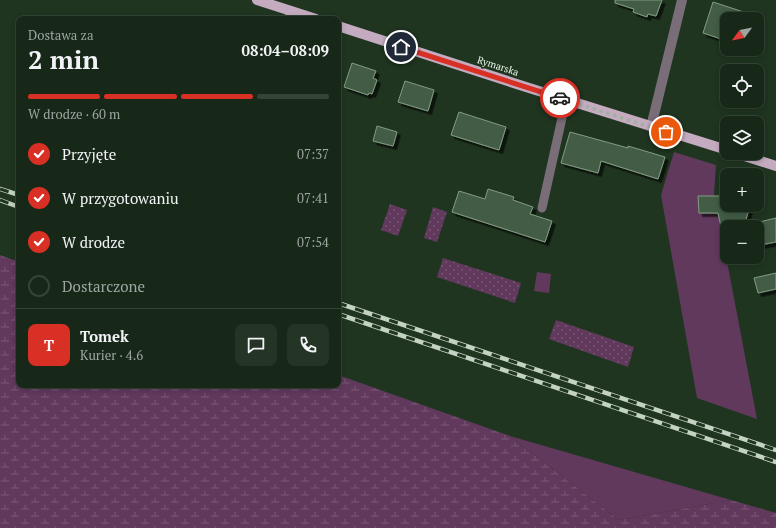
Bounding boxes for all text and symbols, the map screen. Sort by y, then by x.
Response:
north arrow [720,12,764,56]
map controls [720,12,764,264]
text: Dostawa za [28,26,94,44]
pin [384,30,418,64]
icon: home [390,36,412,58]
text: 08:04–08:09 [242,40,329,60]
text: 2 min [28,42,99,76]
street label: Rymarska [475,53,521,79]
button: locate [720,64,764,108]
courier [540,78,580,118]
icon: car [549,87,571,109]
text: W drodze · 60 m [28,105,120,123]
pin [649,115,683,149]
button: layers [720,116,764,160]
icon: bag [655,121,677,143]
icon: check [28,143,50,165]
text: Przyjęte [62,144,116,164]
text: 07:37 [297,145,329,163]
button: + [720,168,764,212]
icon: check [28,187,50,209]
text: W przygotowaniu [62,188,179,208]
text: 07:41 [297,189,329,207]
button: − [720,220,764,264]
icon: check [28,231,50,253]
text: W drodze [62,232,125,252]
text: 07:54 [297,233,329,251]
text: Dostarczone [62,276,145,296]
button: chat [235,324,277,366]
button: phone [287,324,329,366]
text: Tomek [80,326,129,346]
text: T [44,335,54,355]
text: Kurier · 4.6 [80,346,143,364]

